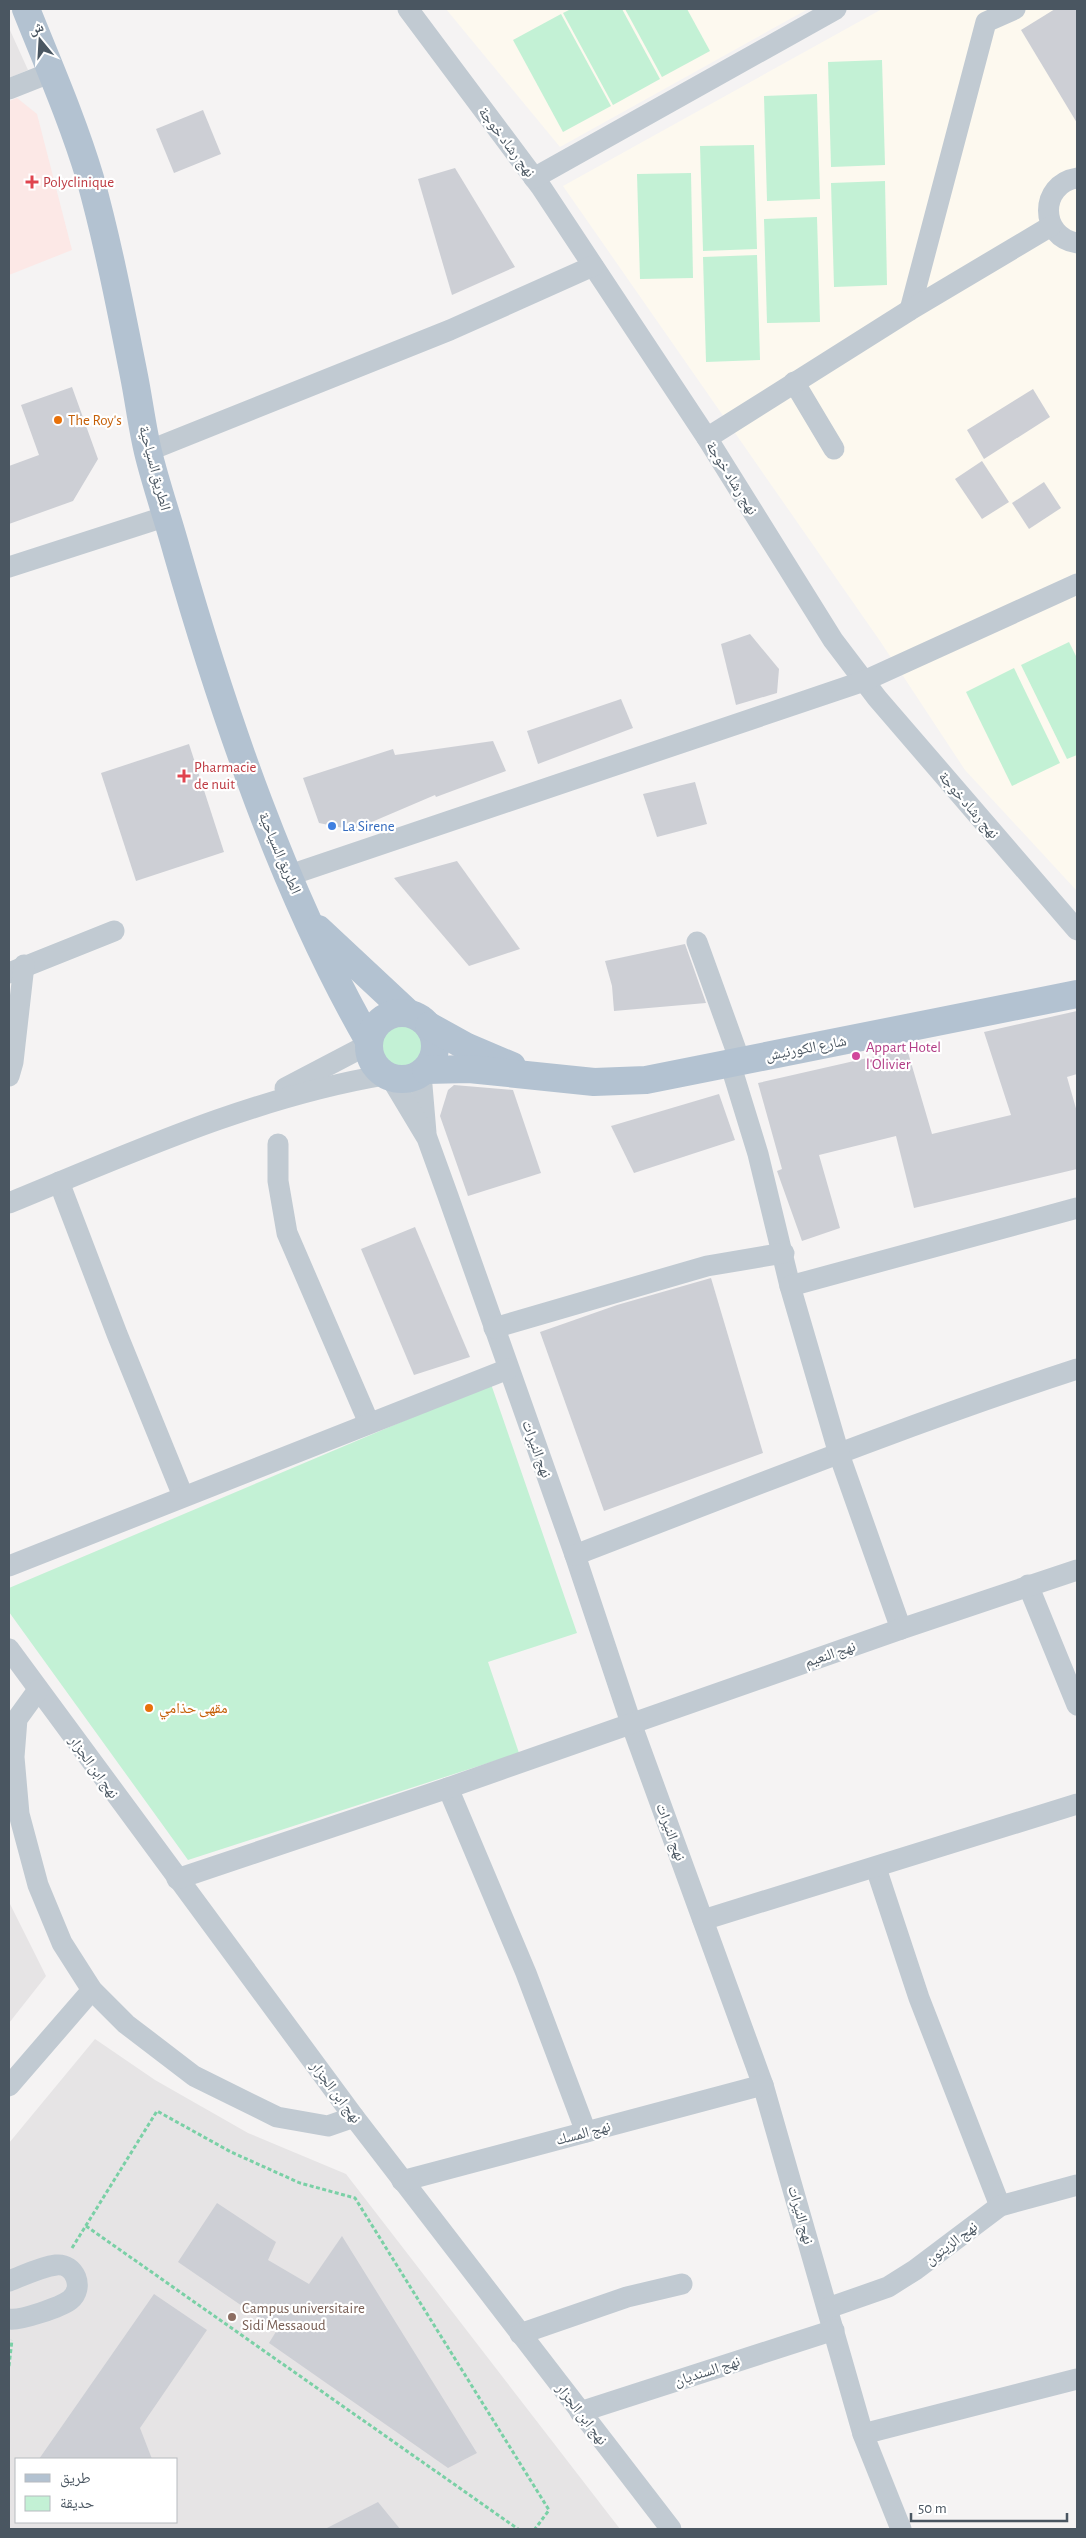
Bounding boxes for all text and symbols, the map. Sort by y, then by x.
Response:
north arrow [15,15,65,65]
text: ش [27,20,46,38]
street label: نهج رشاد خوجة [474,105,538,181]
marker: Polyclinique [25,175,39,189]
place label: Polyclinique [43,175,114,190]
place label: The Roy's [68,413,122,428]
marker: The Roy's [52,414,64,426]
street label: الطريق السياحية [134,424,173,513]
street label: نهج رشاد خوجة [701,439,760,519]
place label: Pharmacie de nuit [194,760,257,792]
street label: نهج رشاد خوجة [934,769,1002,843]
marker: Pharmacie de nuit [178,770,190,782]
street label: الطريق السياحية [254,810,303,897]
place label: La Sirene [342,819,395,834]
marker: La Sirene [326,820,338,832]
street label: شارع الكورنيش [764,1033,848,1066]
place label: Appart Hotel l'Olivier [866,1040,941,1072]
marker: Appart Hotel l'Olivier [850,1050,862,1062]
street label: نهج النيرات [517,1418,554,1481]
street label: نهج النعيم [803,1639,858,1672]
place label: مقهى حذامي [159,1701,228,1720]
marker: مقهى حذامي [143,1702,155,1714]
street label: نهج ابن الجزار [64,1732,121,1803]
street label: نهج النيرات [651,1801,688,1864]
street label: نهج ابن الجزار [305,2058,364,2127]
street label: نهج المسك [554,2119,613,2150]
street label: نهج النيرات [783,2184,816,2247]
street label: نهج الزيتون [922,2219,982,2269]
place label: Campus universitaire Sidi Messaoud [242,2301,365,2333]
marker: Campus universitaire Sidi Messaoud [226,2311,238,2323]
street label: نهج السنديان [672,2354,743,2391]
street label: نهج ابن الجزار [551,2380,610,2449]
legend [15,2458,178,2523]
text: طريق [60,2471,91,2488]
scale bar [911,2490,1067,2522]
text: حديقة [60,2496,95,2511]
text: 50 m [918,2501,947,2516]

